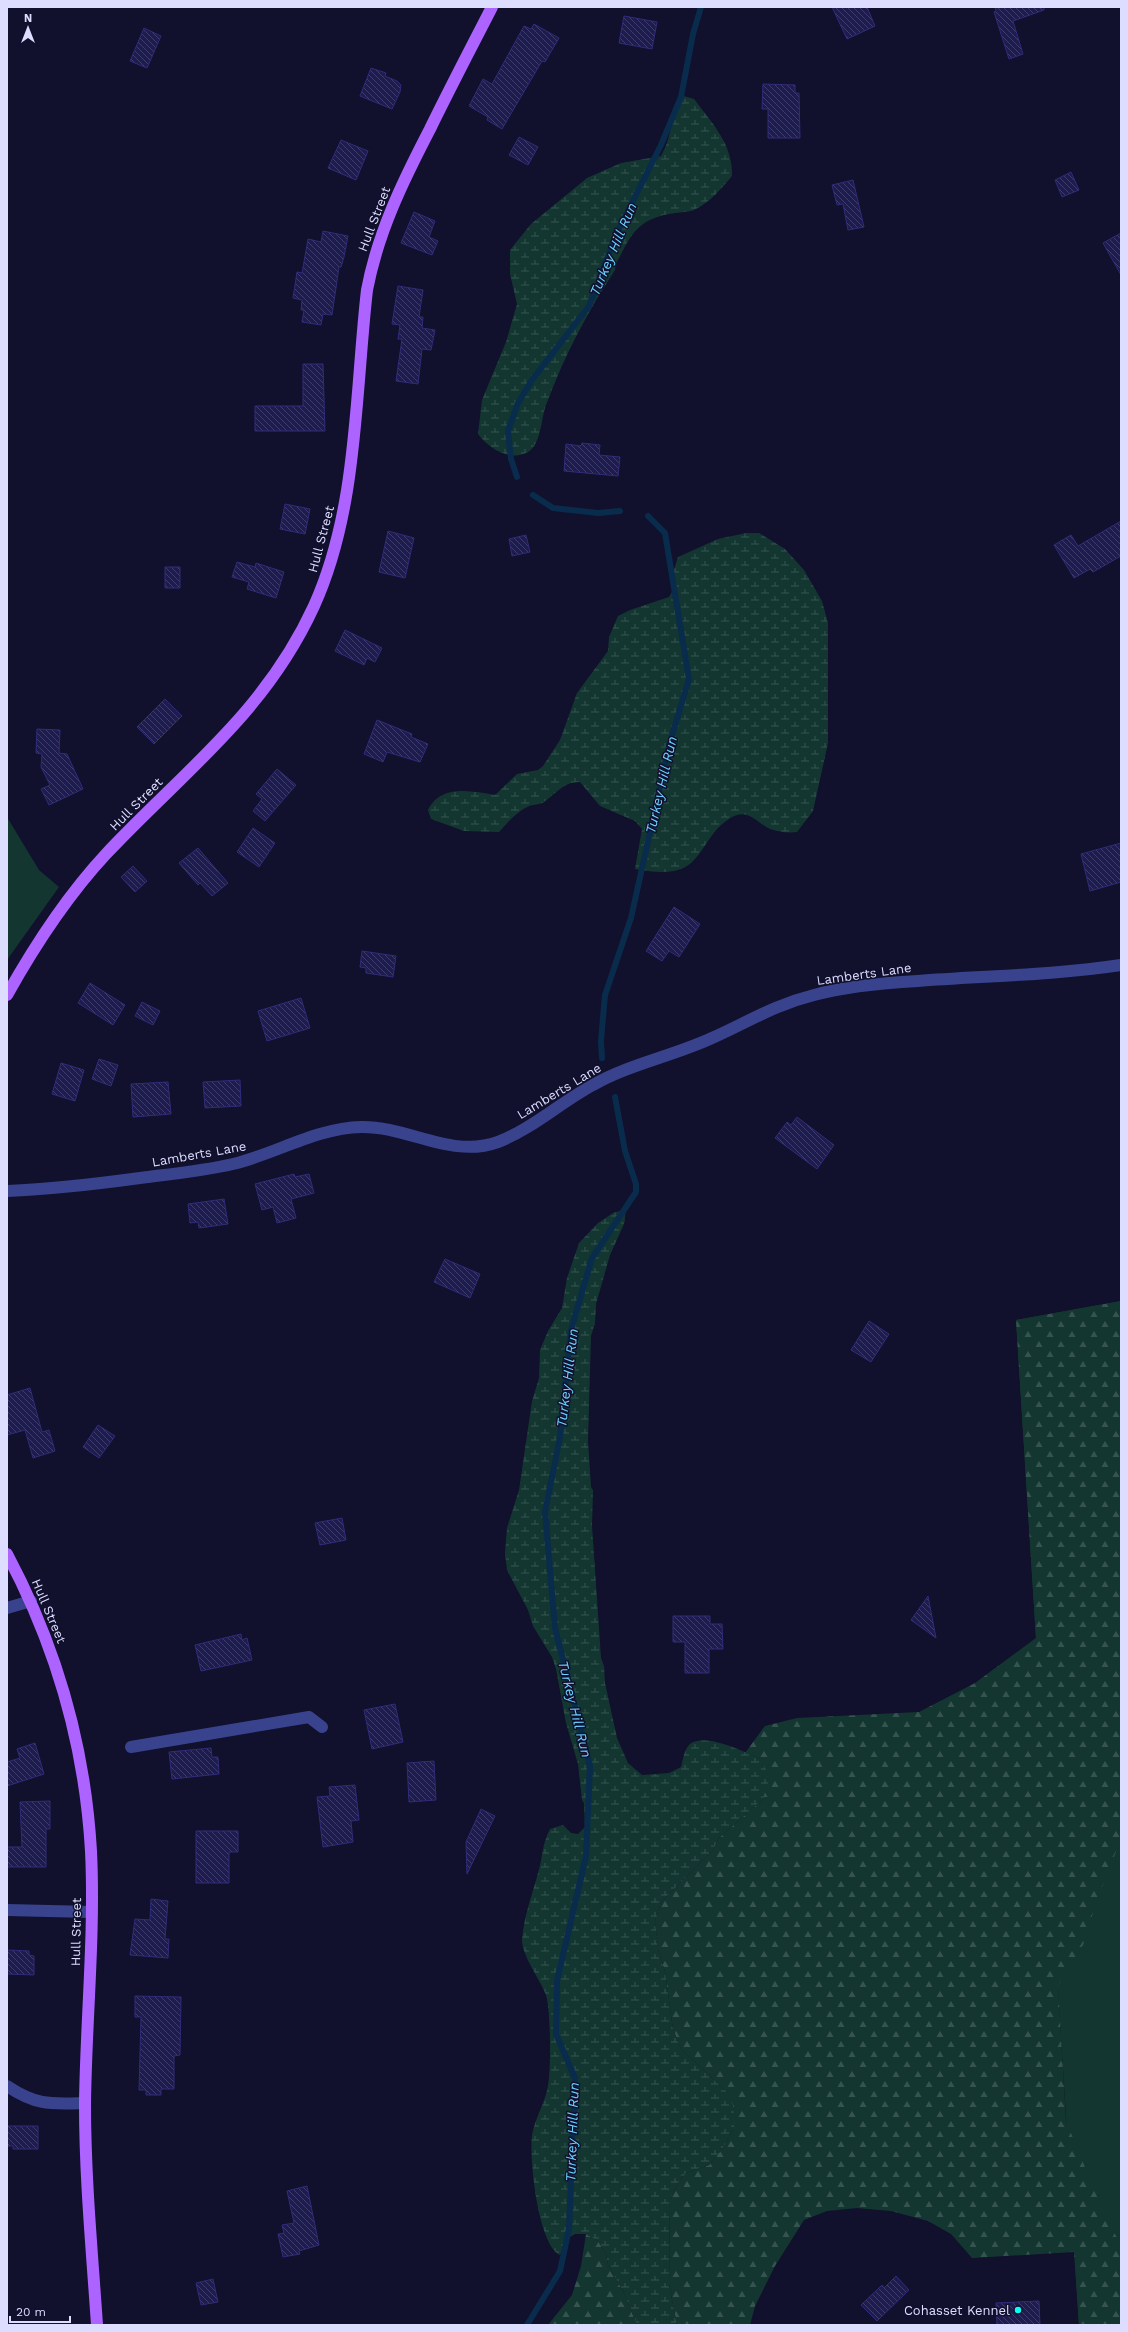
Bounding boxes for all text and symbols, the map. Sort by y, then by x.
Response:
north arrow [8,8,48,48]
text: N [24,12,32,25]
street label: Hull Street [355,184,393,254]
water label: Turkey Hill Run [586,200,640,298]
street label: Hull Street [305,503,337,574]
water label: Turkey Hill Run [642,735,680,835]
street label: Hull Street [106,774,166,834]
street label: Lamberts Lane [816,960,912,988]
street label: Lamberts Lane [514,1060,604,1122]
street label: Lamberts Lane [151,1138,247,1170]
water label: Turkey Hill Run [553,1328,581,1428]
street label: Hull Street [29,1577,70,1646]
water label: Turkey Hill Run [555,1659,595,1759]
street label: Hull Street [68,1897,84,1966]
water label: Turkey Hill Run [562,2082,582,2182]
scale bar [10,2298,70,2324]
place label: Cohasset Kennel [904,2303,1010,2318]
text: 20 m [16,2305,46,2319]
marker: Cohasset Kennel [1013,2305,1023,2315]

